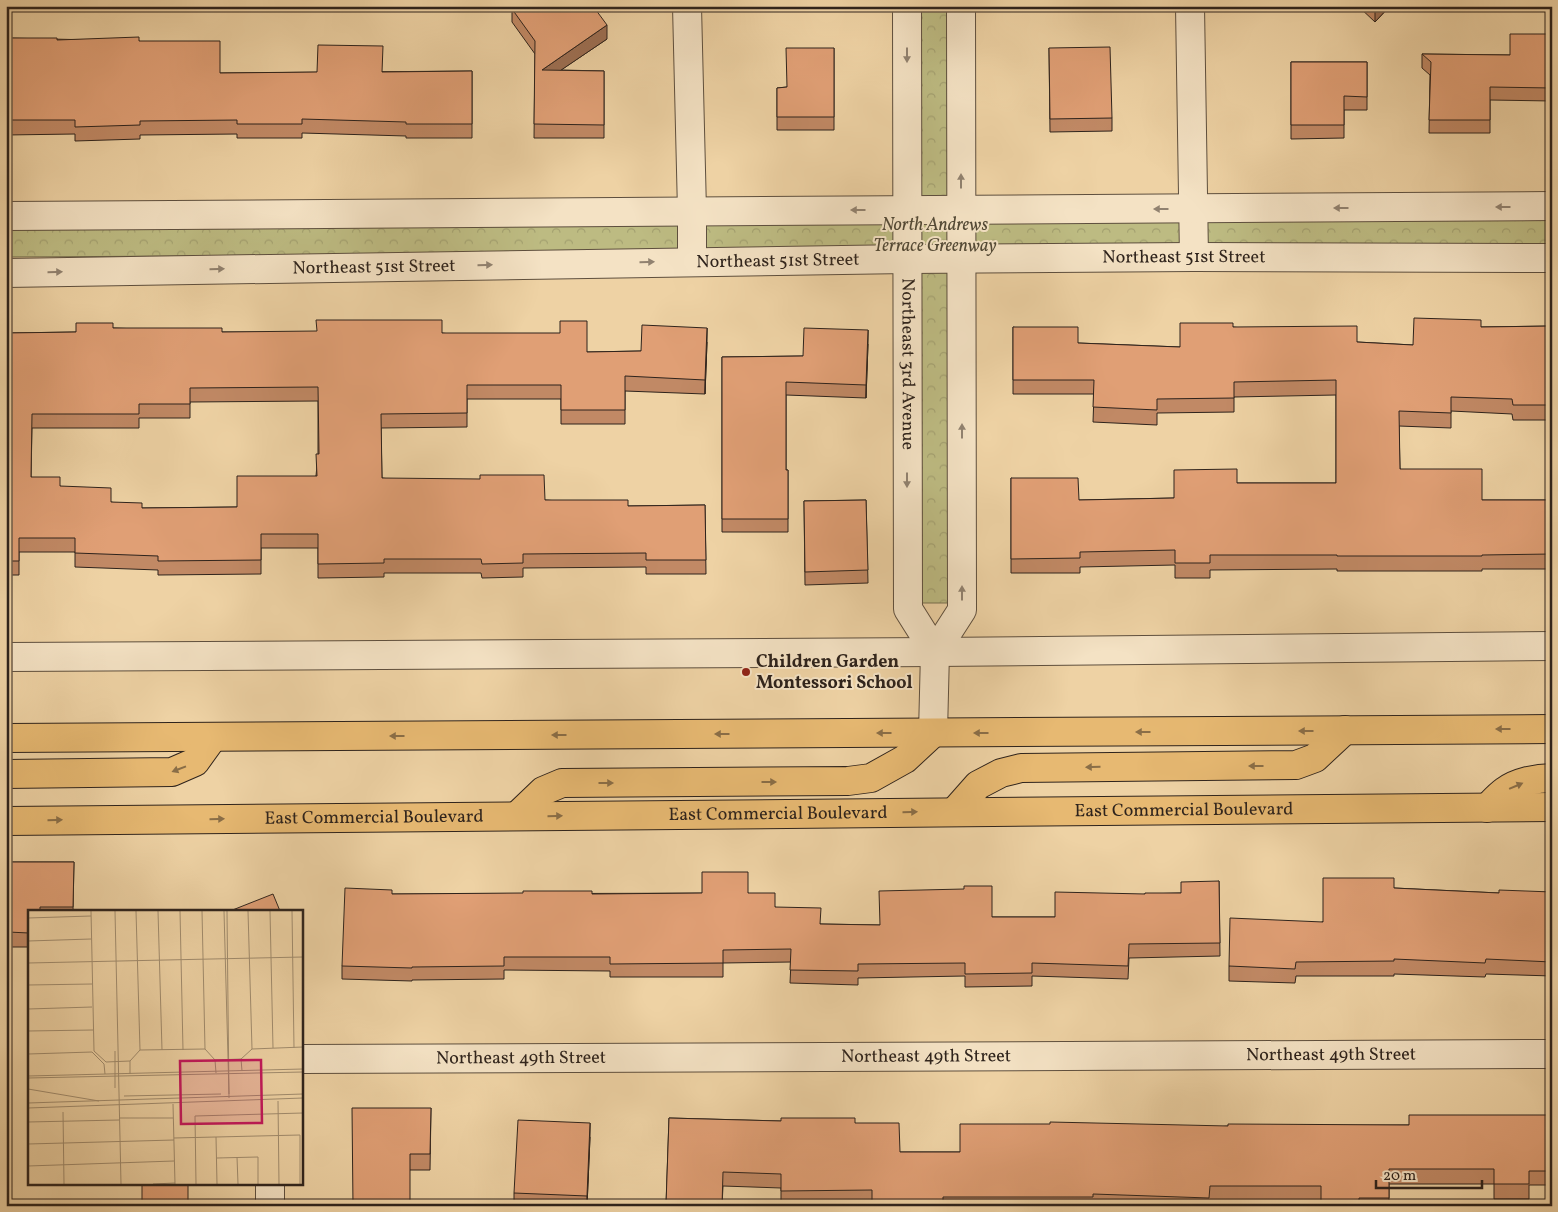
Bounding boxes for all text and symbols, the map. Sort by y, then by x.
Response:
one-way arrow [903,47,911,63]
one-way arrow [957,172,965,188]
one-way arrow [1495,203,1511,211]
one-way arrow [1332,204,1348,212]
one-way arrow [1152,205,1168,213]
one-way arrow [850,206,866,214]
park label: North Andrews Terrace Greenway [873,213,997,259]
street label: Northeast 51st Street [1102,244,1266,270]
street label: Northeast 51st Street [696,247,860,275]
street label: Northeast 51st Street [292,254,456,281]
one-way arrow [640,258,656,266]
one-way arrow [477,261,493,269]
one-way arrow [210,265,226,273]
one-way arrow [47,268,63,276]
street label: Northeast 3rd Avenue [895,278,920,450]
one-way arrow [958,422,966,438]
one-way arrow [903,472,911,488]
one-way arrow [958,585,966,601]
place label: Children Garden Montessori School [756,650,913,696]
marker: Children Garden Montessori School [740,666,752,678]
one-way arrow [1495,726,1511,734]
one-way arrow [1297,727,1313,735]
one-way arrow [1135,728,1151,736]
one-way arrow [876,729,892,737]
one-way arrow [972,729,988,737]
one-way arrow [713,730,729,738]
one-way arrow [551,731,567,739]
one-way arrow [388,732,404,740]
one-way arrow [1248,762,1264,770]
one-way arrow [1085,763,1101,771]
one-way arrow [171,765,186,773]
one-way arrow [761,778,777,786]
one-way arrow [598,779,614,787]
one-way arrow [1509,781,1523,789]
street label: East Commercial Boulevard [1074,797,1294,824]
street label: East Commercial Boulevard [668,801,888,828]
street label: East Commercial Boulevard [264,804,484,831]
one-way arrow [902,808,918,816]
one-way arrow [547,812,563,820]
one-way arrow [210,815,226,823]
one-way arrow [47,816,63,824]
inset map [28,910,302,1184]
street label: Northeast 49th Street [1246,1042,1416,1068]
street label: Northeast 49th Street [841,1044,1011,1069]
street label: Northeast 49th Street [436,1045,606,1071]
scale bar [1376,1157,1482,1189]
text: 20 m [1383,1166,1416,1187]

